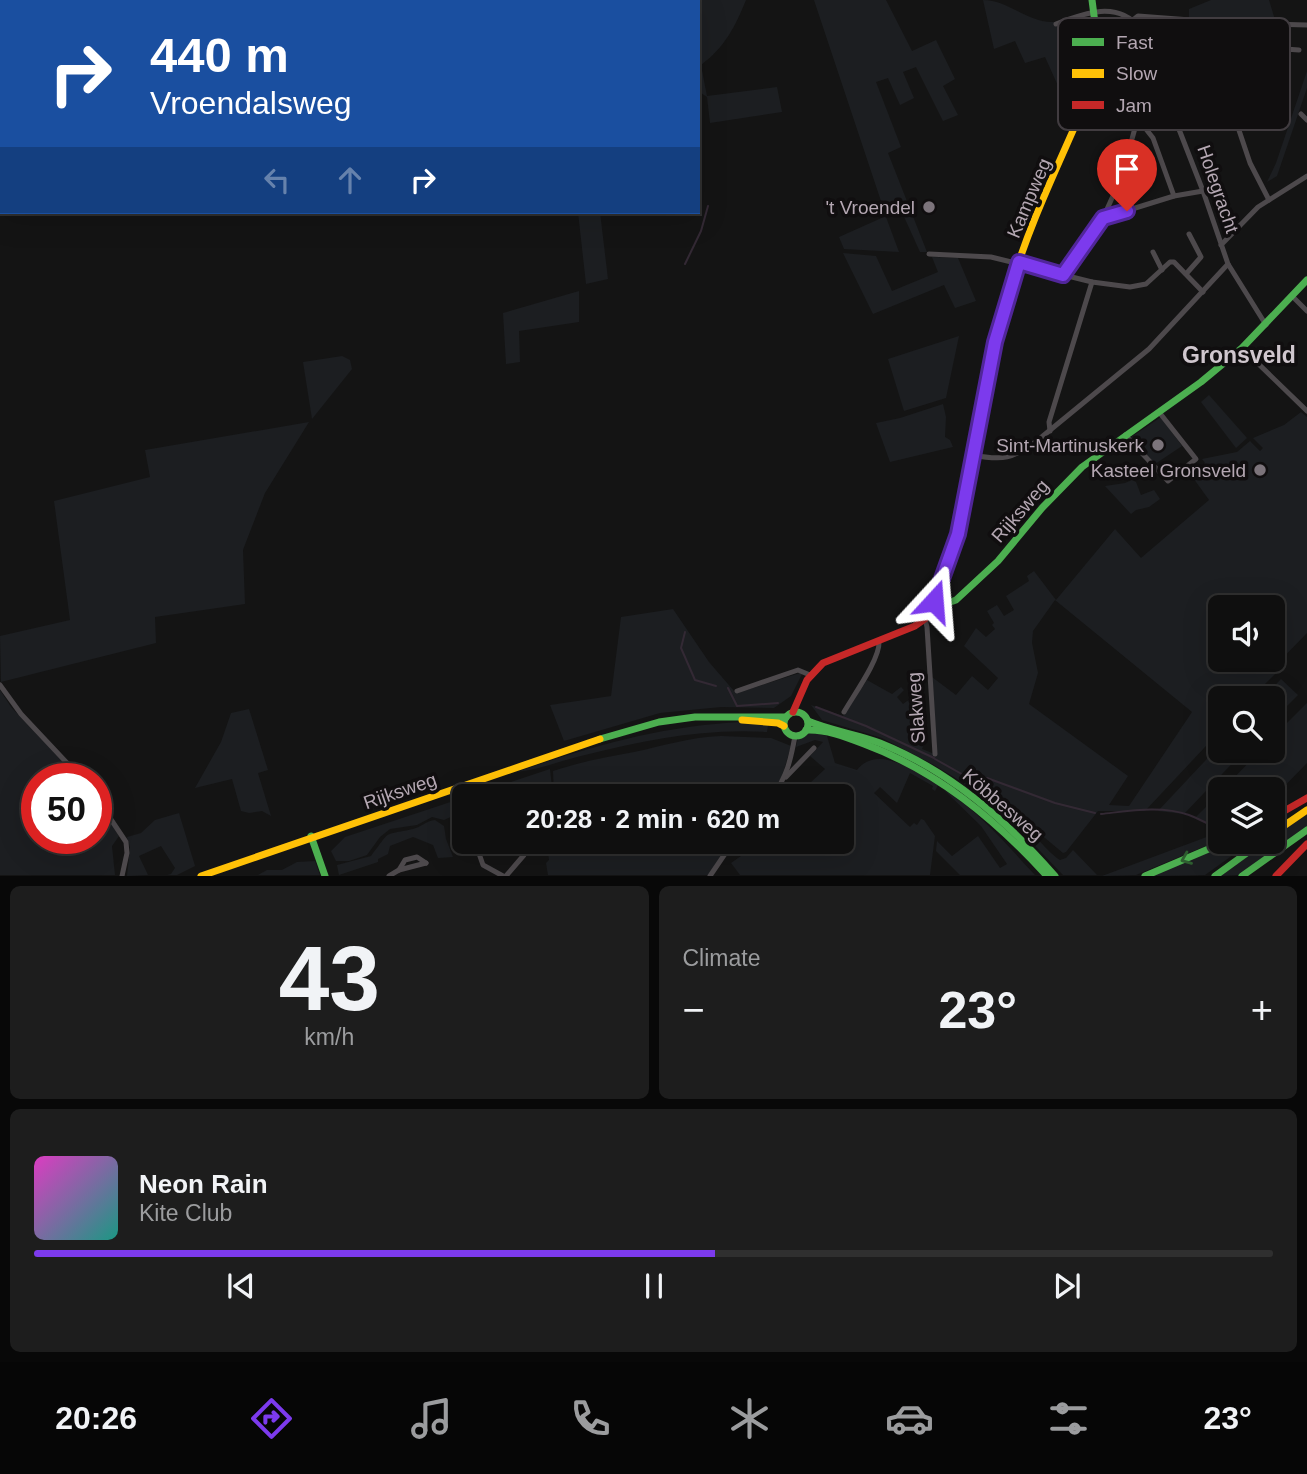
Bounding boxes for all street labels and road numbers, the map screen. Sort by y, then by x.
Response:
street label: Holegracht [1193,142,1243,237]
street label: Kampweg [1003,155,1055,241]
street label: Rijksweg [987,475,1053,547]
street label: Slakweg [903,671,929,745]
street label: Köbbesweg [959,765,1047,845]
street label: Rijksweg [361,769,439,813]

